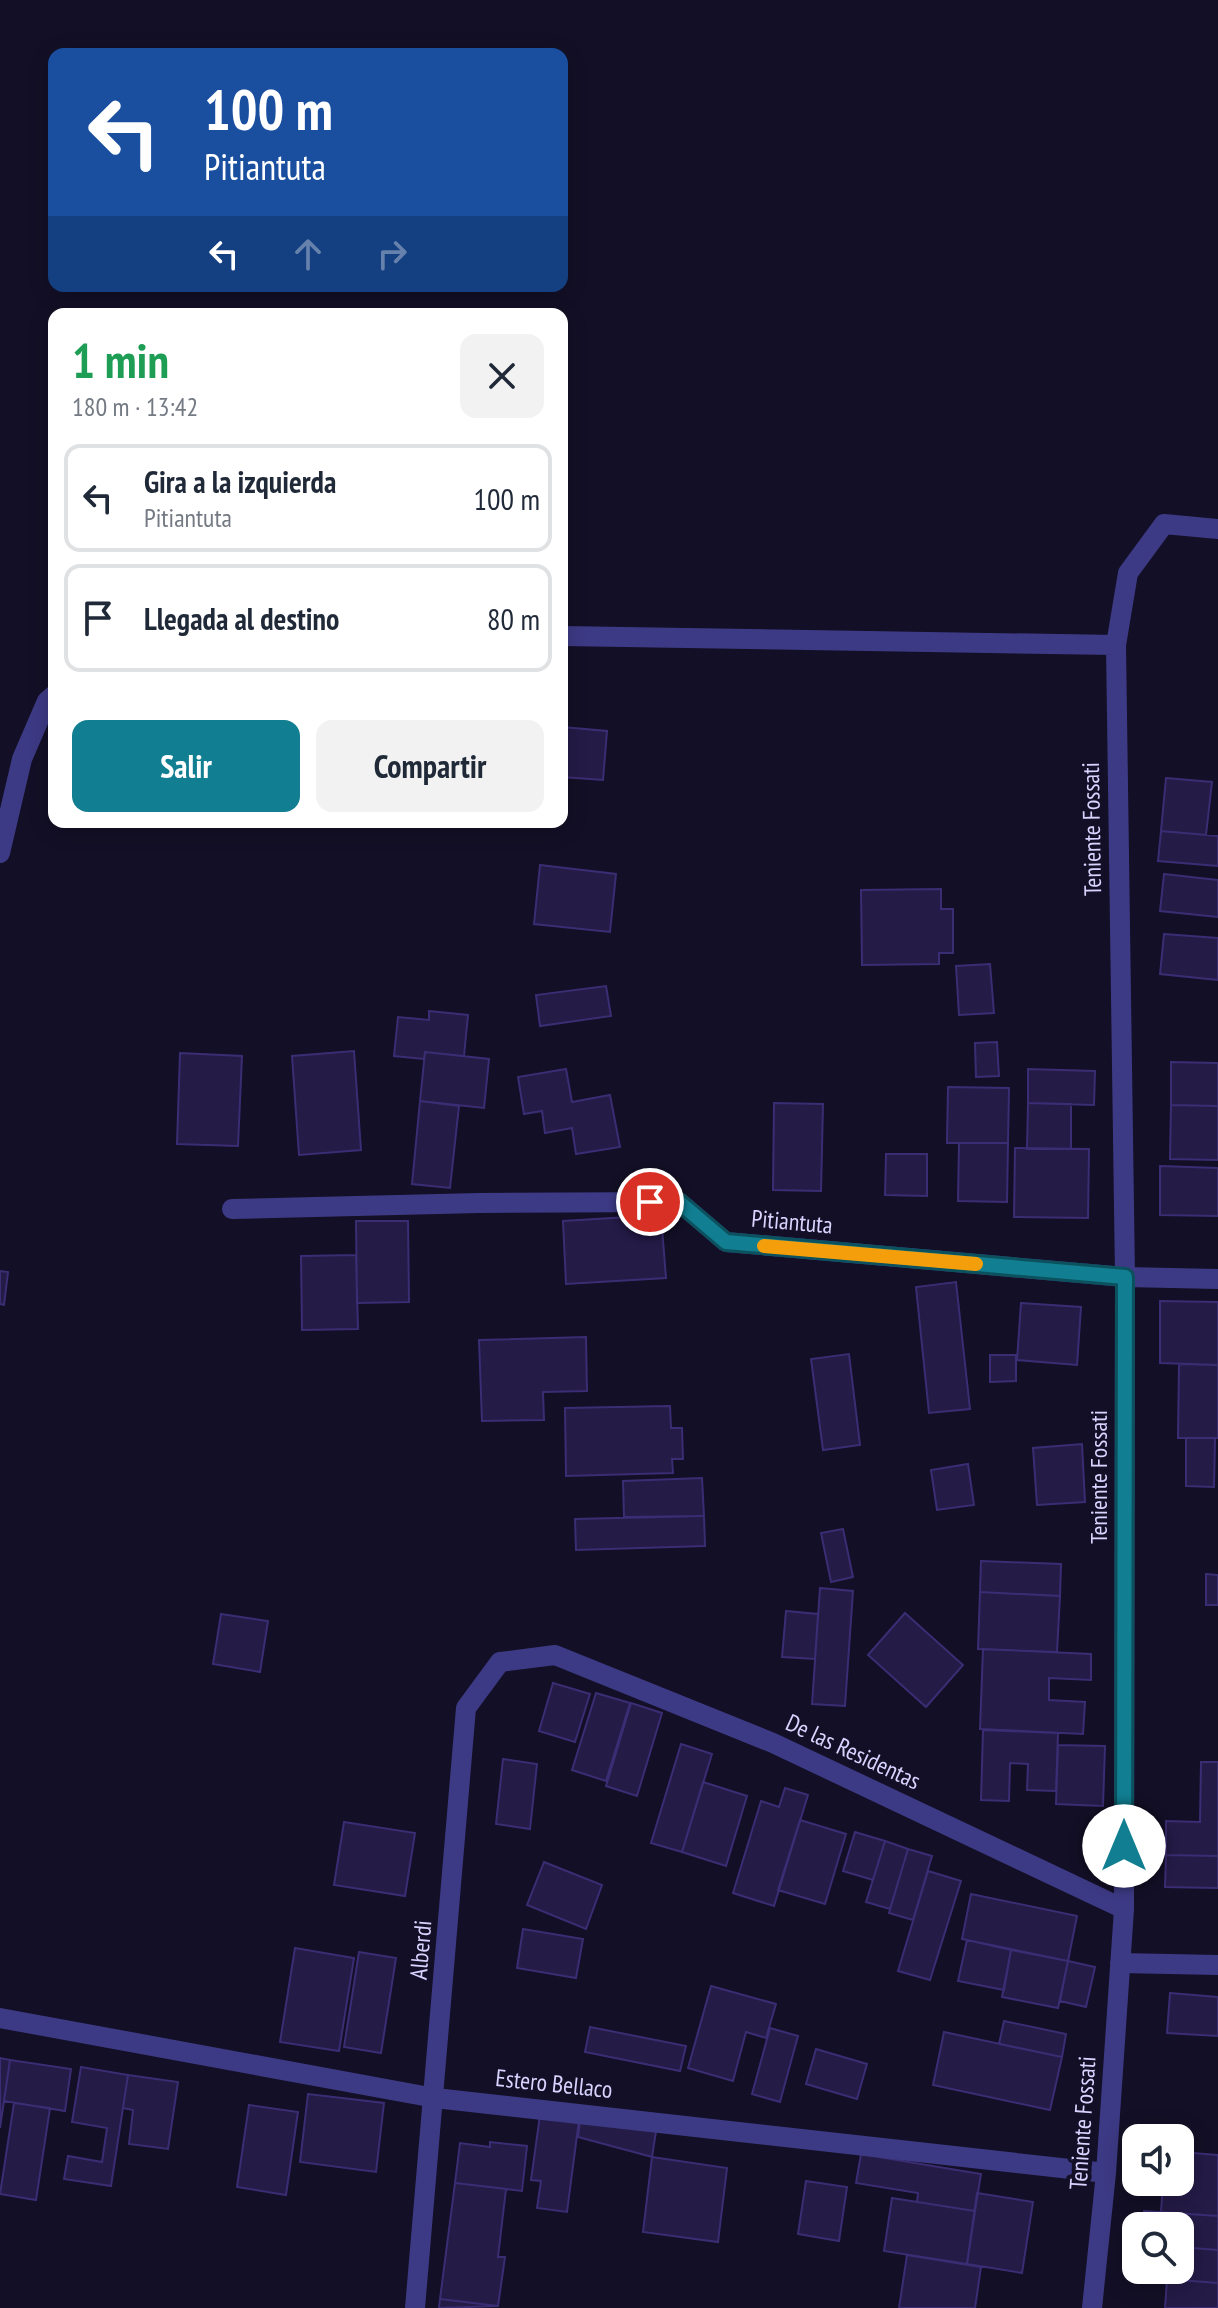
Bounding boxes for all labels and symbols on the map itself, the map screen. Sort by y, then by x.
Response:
street label: Teniente Fossati [1075,762,1108,896]
pin [616,1168,684,1236]
street label: Pitiantuta [750,1203,834,1240]
street label: Teniente Fossati [1083,1410,1114,1544]
street label: De las Residentas [781,1707,925,1796]
position arrow [1082,1804,1166,1888]
street label: Alberdi [402,1919,439,1981]
street label: Teniente Fossati [1062,2055,1103,2191]
street label: Estero Bellaco [494,2062,614,2105]

